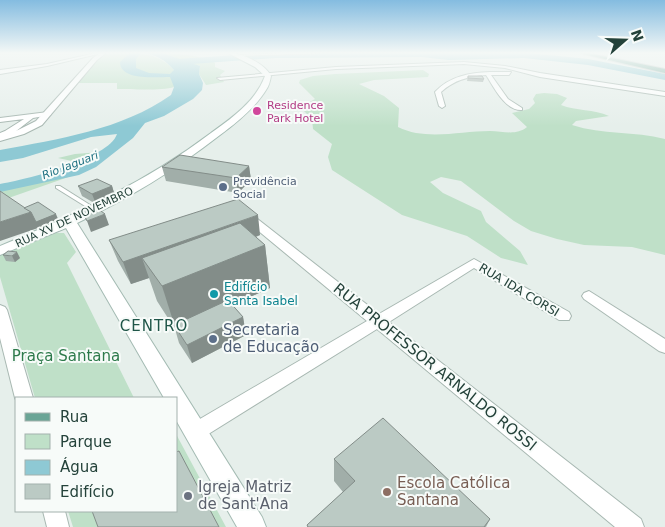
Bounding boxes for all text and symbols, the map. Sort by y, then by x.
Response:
north arrow [600,15,650,65]
text: N [628,27,647,44]
place label: Residence Park Hotel [267,99,323,125]
marker: Residence Park Hotel [251,105,263,117]
water label: Rio Jaguari [40,149,100,182]
place label: Previdência Social [233,175,297,201]
marker: Previdência Social [217,181,229,193]
street label: RUA XV DE NOVEMBRO [13,184,136,251]
street label: RUA IDA CORSI [476,261,562,319]
street label: RUA PROFESSOR ARNALDO ROSSI [330,279,540,455]
place label: Edifício Santa Isabel [224,280,298,308]
marker: Edifício Santa Isabel [208,288,220,300]
district label: CENTRO [120,317,188,335]
place label: Secretaria de Educação [223,321,319,356]
marker: Secretaria de Educação [207,333,219,345]
park label: Praça Santana [12,347,120,365]
legend [15,397,178,512]
text: Rua [60,408,88,426]
text: Parque [60,433,112,451]
text: Água [60,457,98,476]
place label: Escola Católica Santana [397,474,510,509]
place label: Igreja Matriz de Sant'Ana [198,478,291,513]
text: Edifício [60,483,114,501]
marker: Escola Católica Santana [381,486,393,498]
marker: Igreja Matriz de Sant'Ana [182,490,194,502]

